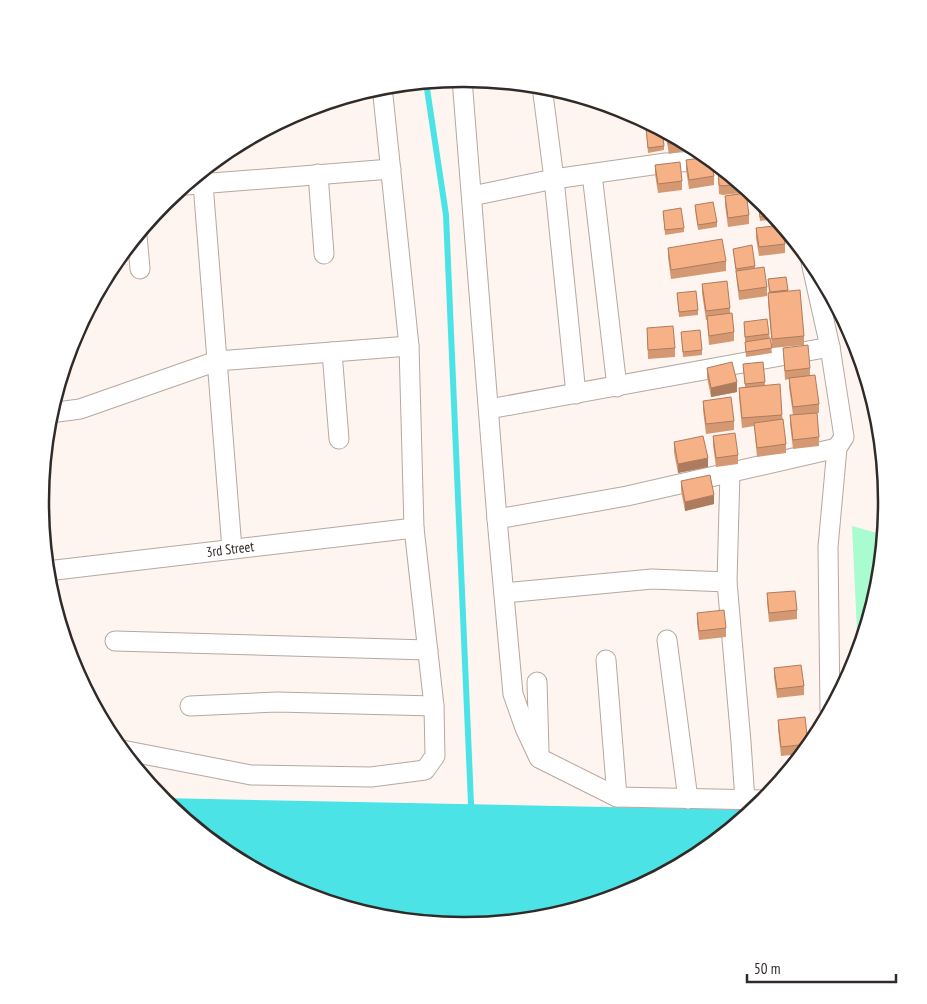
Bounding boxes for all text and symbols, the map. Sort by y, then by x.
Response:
street label: 3rd Street [205,537,255,561]
scale bar [747,952,896,984]
text: 50 m [754,959,780,978]

